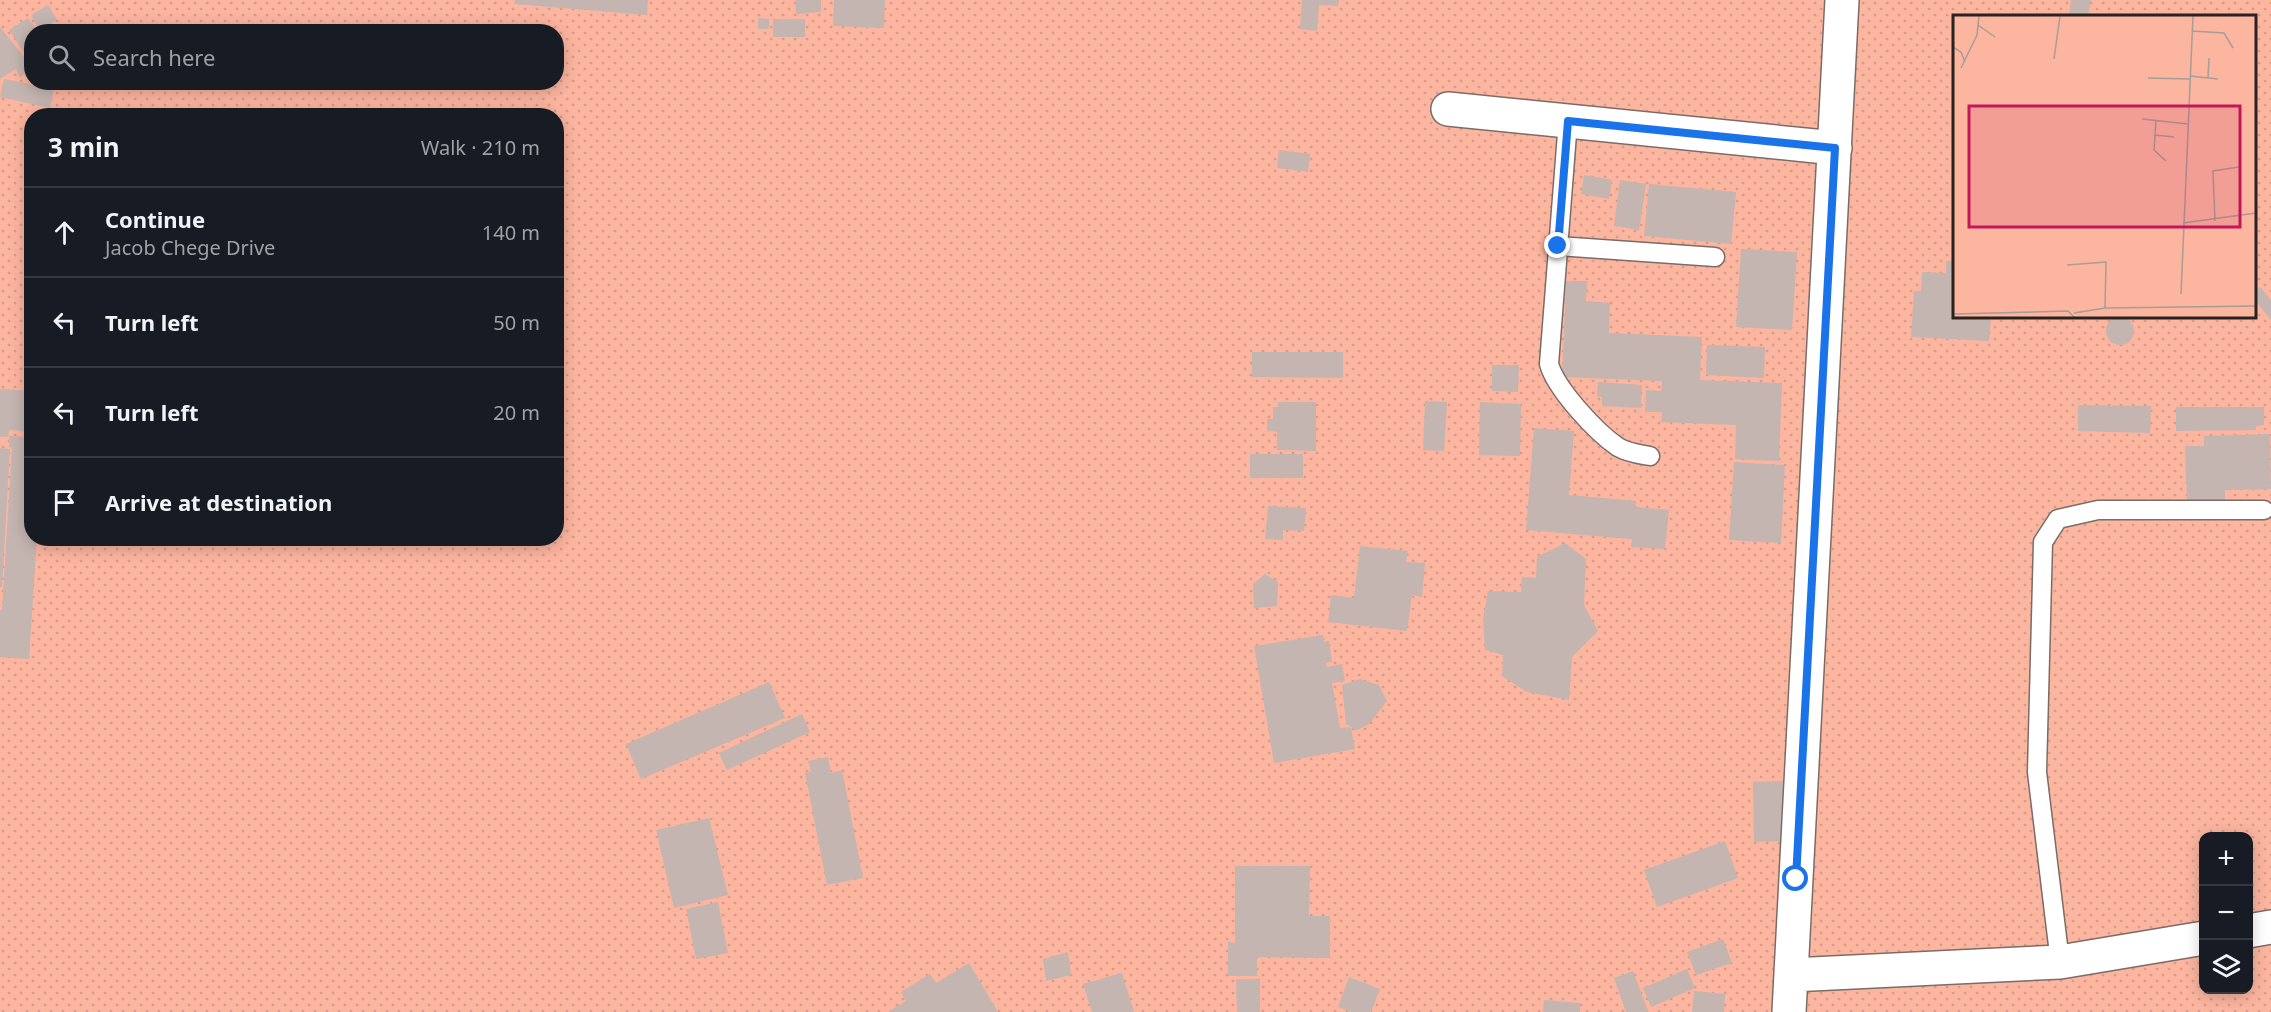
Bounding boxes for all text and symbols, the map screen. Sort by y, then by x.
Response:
inset map [1953,15,2256,318]
search box [24,24,564,90]
icon: search [45,41,78,74]
text: Search here [93,42,215,72]
text: 3 min [48,129,120,165]
text: Walk · 210 m [421,134,540,161]
text: Continue [105,204,205,234]
icon: ahead [48,216,81,249]
text: 140 m [482,219,540,246]
route end [1544,232,1570,258]
text: Jacob Chege Drive [105,234,275,261]
icon: left [48,306,81,339]
text: Turn left [105,307,199,337]
text: 50 m [493,309,540,336]
icon: left [48,396,81,429]
text: Turn left [105,397,199,427]
text: 20 m [493,399,540,426]
icon: arrive [48,486,81,519]
text: Arrive at destination [105,487,332,517]
map controls [2199,832,2253,994]
button: + [2199,832,2253,886]
route start [1782,865,1808,891]
button: − [2199,886,2253,940]
button: layers [2199,940,2253,994]

